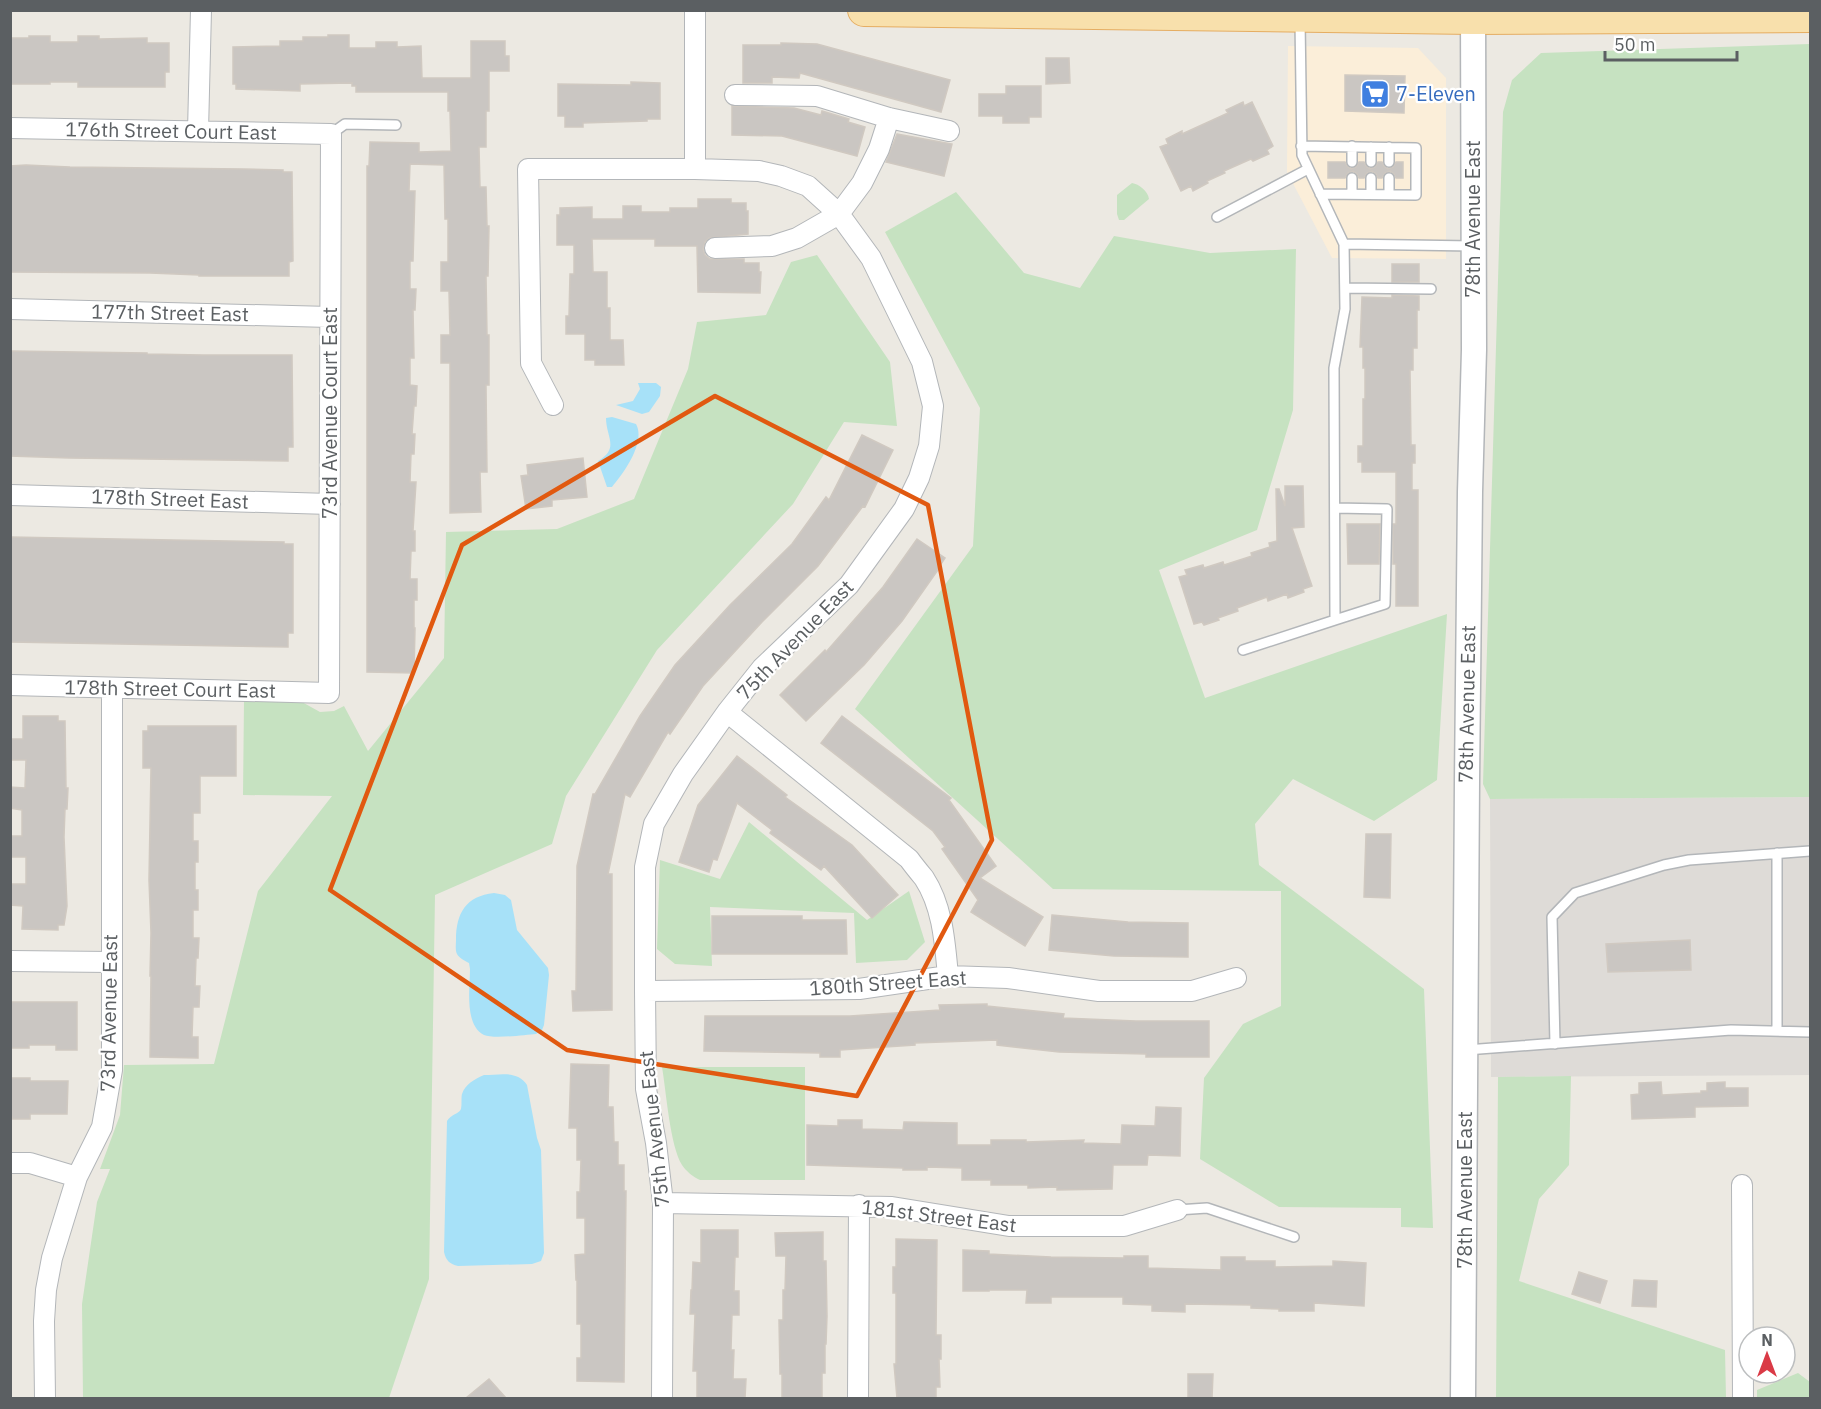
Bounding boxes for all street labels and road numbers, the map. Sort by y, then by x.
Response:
street label: 176th Street Court East [65,115,277,146]
street label: 78th Avenue East [1459,140,1486,298]
street label: 177th Street East [91,298,249,327]
street label: 73rd Avenue Court East [316,307,343,519]
street label: 178th Street East [91,482,249,515]
street label: 75th Avenue East [730,574,859,706]
street label: 78th Avenue East [1452,625,1481,783]
street label: 178th Street Court East [64,673,276,704]
street label: 73rd Avenue East [94,934,123,1092]
street label: 180th Street East [808,964,968,1001]
street label: 75th Avenue East [632,1049,675,1209]
street label: 78th Avenue East [1451,1111,1478,1269]
street label: 181st Street East [860,1193,1018,1238]

